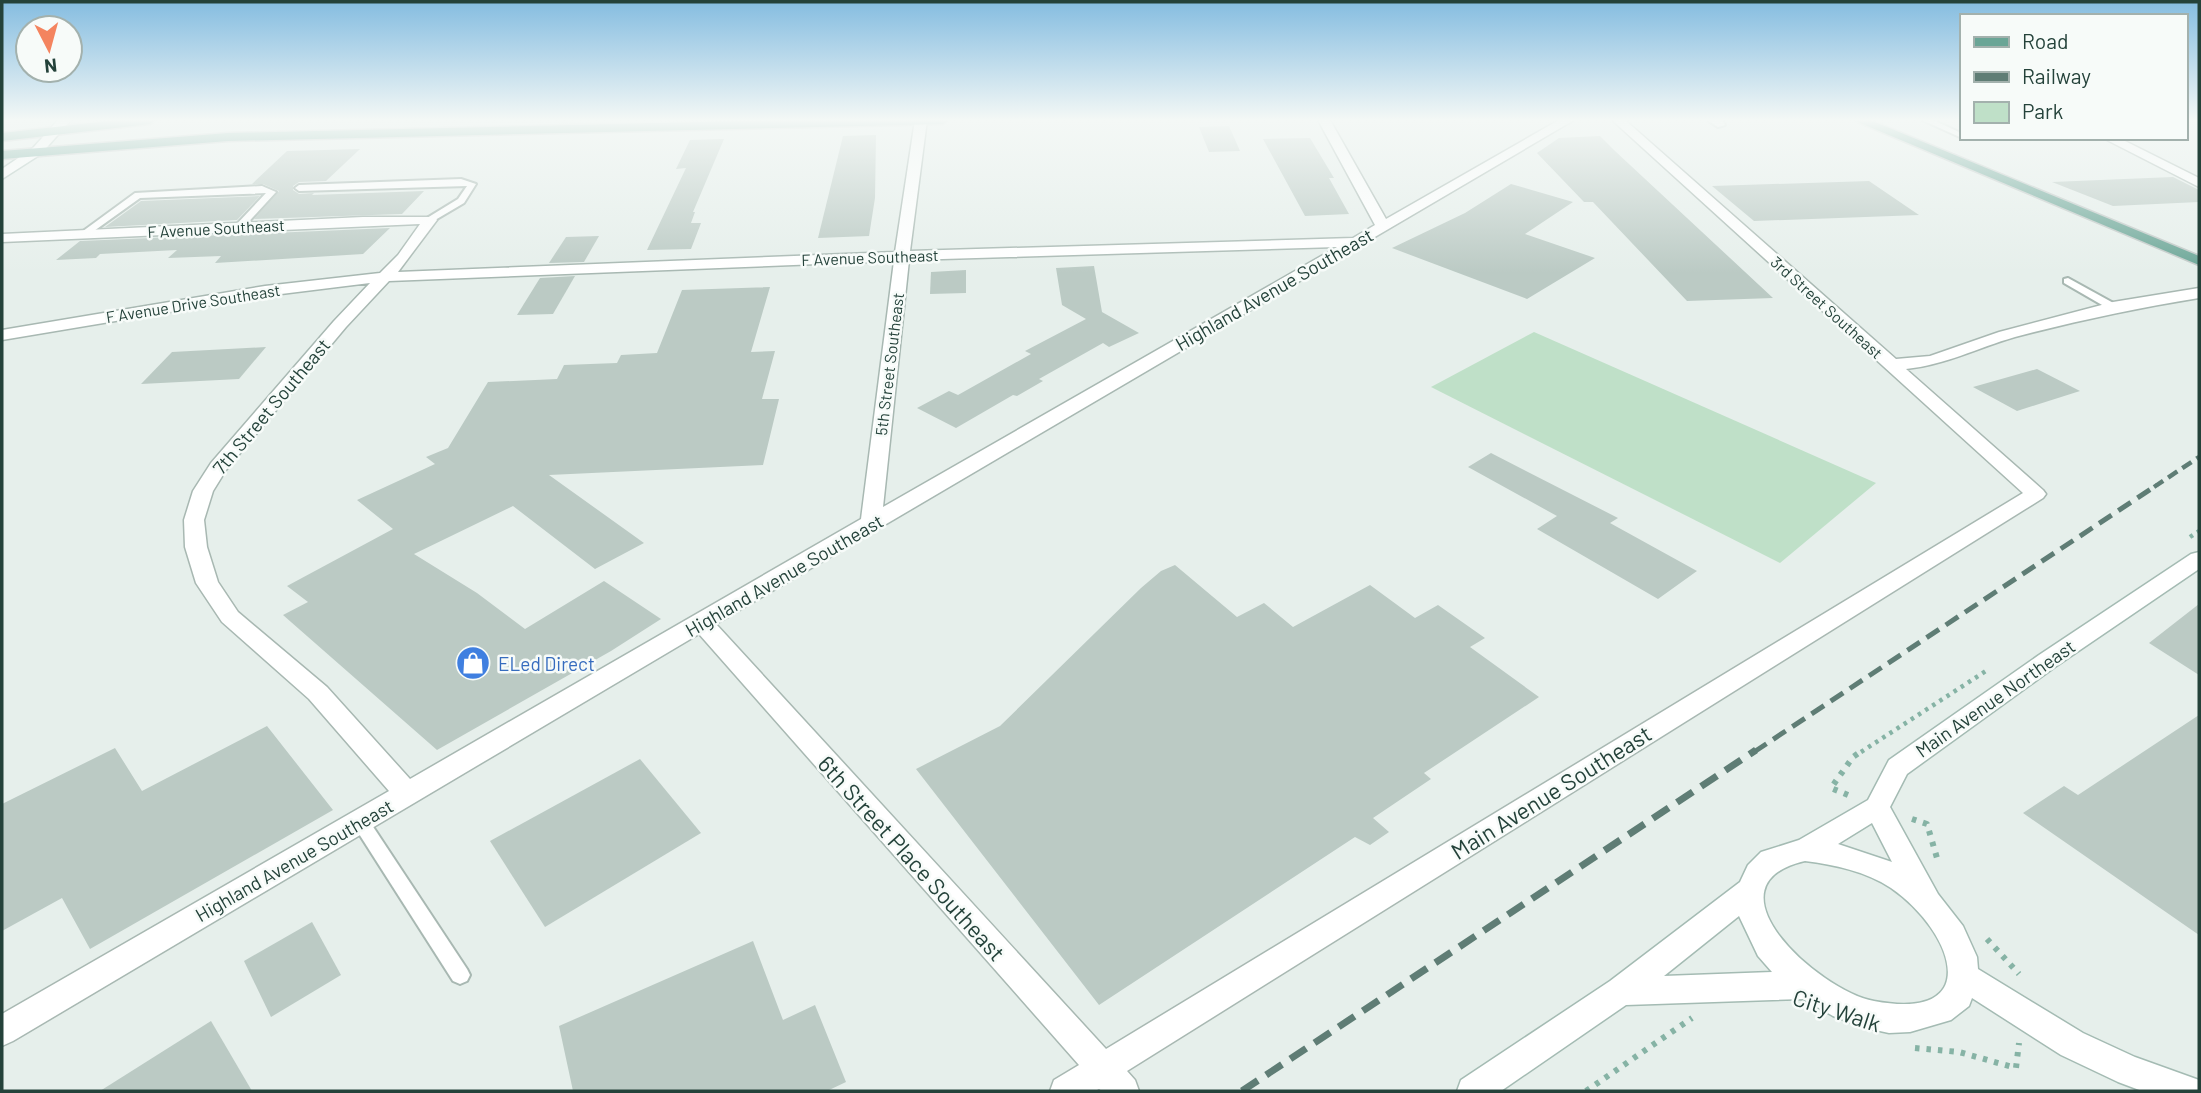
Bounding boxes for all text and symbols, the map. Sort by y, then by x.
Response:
north arrow [14,14,84,84]
legend [1960,14,2187,140]
text: Road [2022,28,2068,53]
text: N [43,54,58,79]
text: Railway [2022,63,2091,88]
text: Park [2022,98,2063,123]
street label: F Avenue Southeast [147,215,285,241]
street label: Highland Avenue Southeast [1171,223,1377,355]
street label: F Avenue Southeast [801,245,939,269]
street label: 3rd Street Southeast [1767,252,1887,362]
street label: F Avenue Drive Southeast [104,280,282,326]
street label: 5th Street Southeast [871,291,907,437]
street label: 7th Street Southeast [208,333,334,479]
street label: Highland Avenue Southeast [681,509,887,641]
street label: Main Avenue Northeast [1911,634,2079,762]
shop icon: ELed Direct [454,644,492,682]
place label: ELed Direct [498,652,595,675]
street label: Main Avenue Southeast [1446,719,1656,865]
street label: 6th Street Place Southeast [813,750,1011,966]
street label: Highland Avenue Southeast [191,794,397,926]
street label: City Walk [1789,983,1885,1037]

